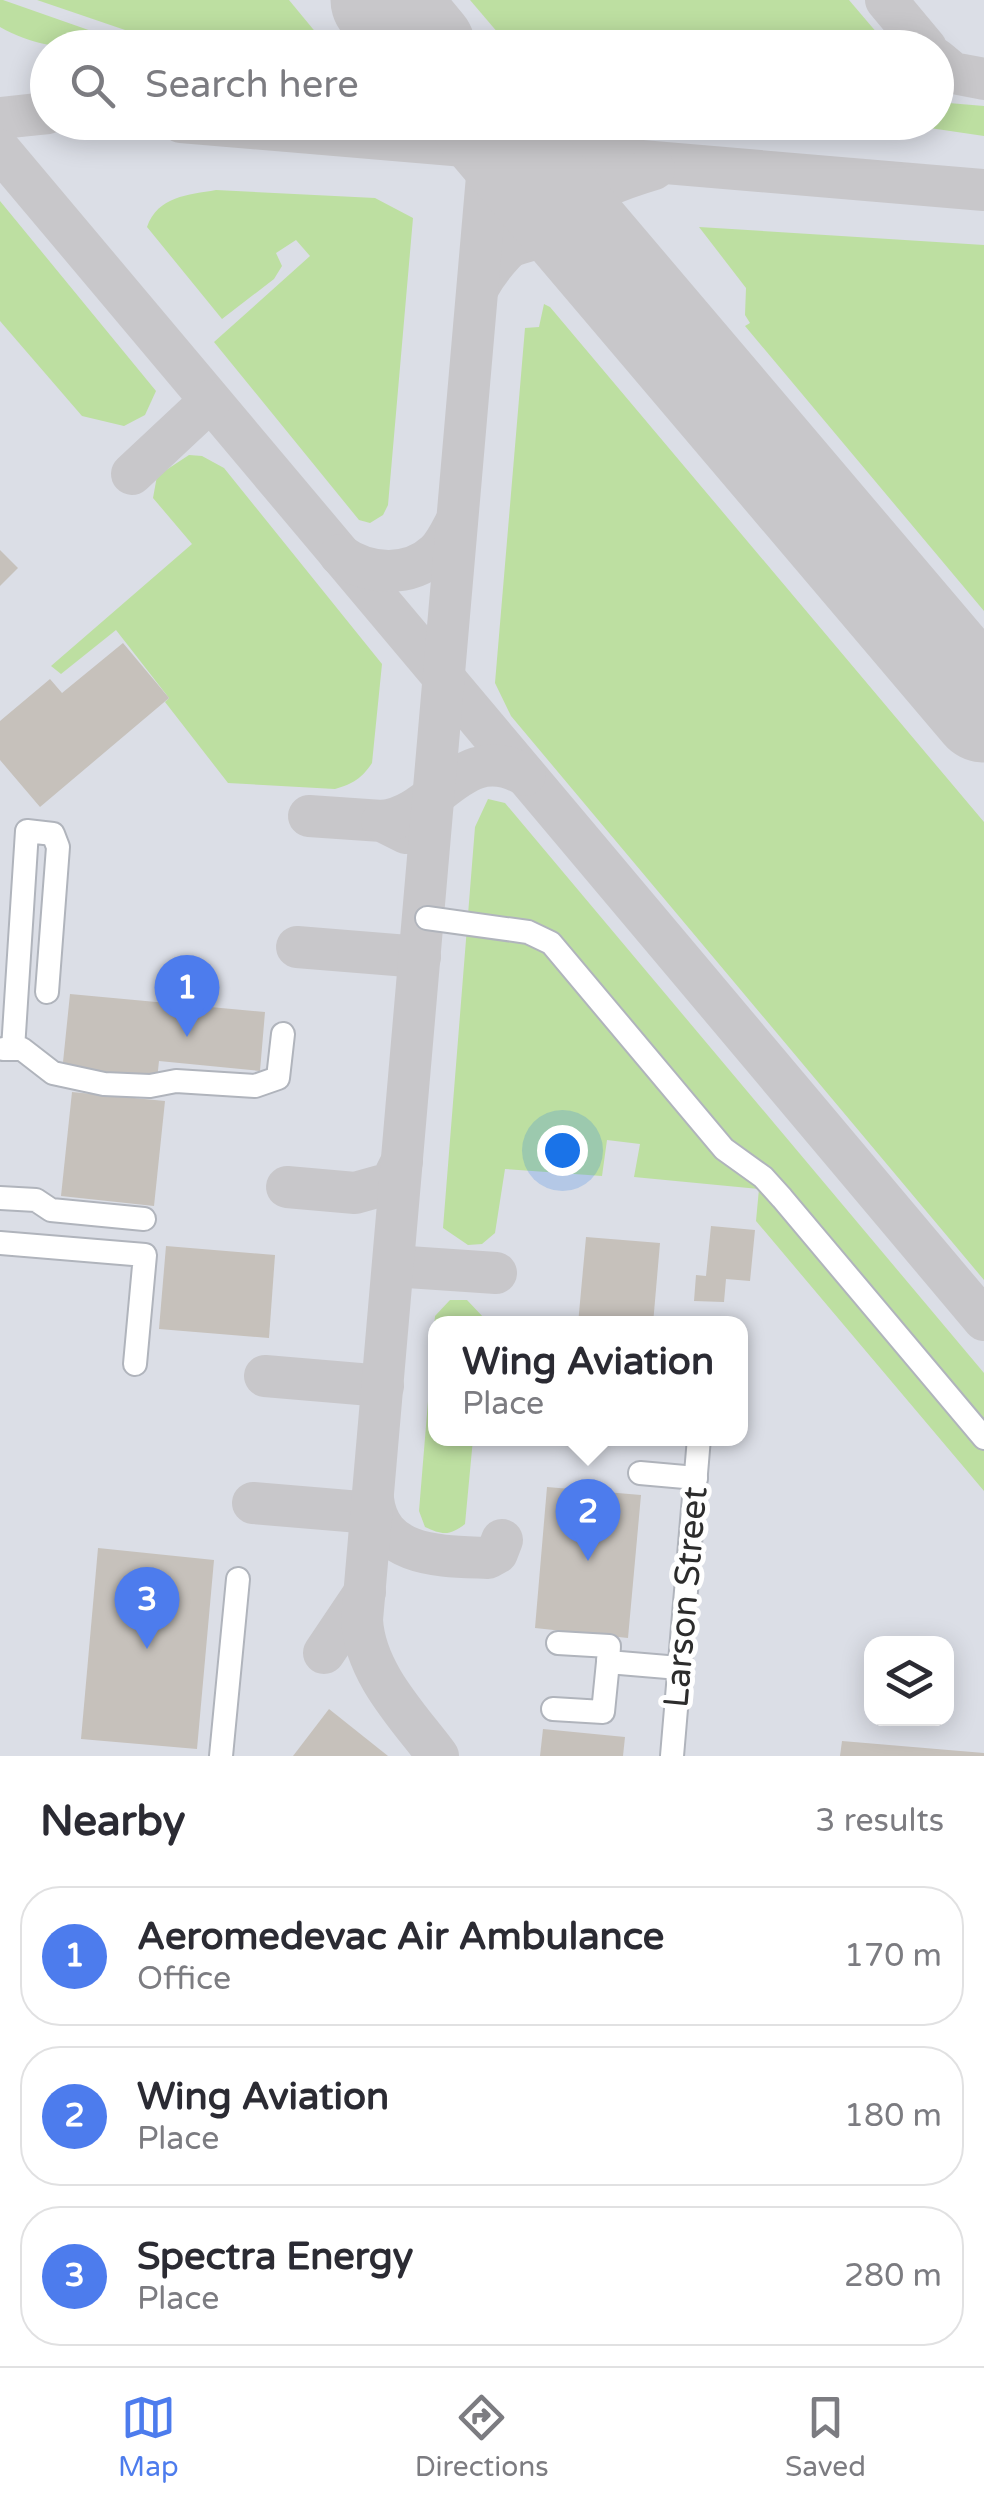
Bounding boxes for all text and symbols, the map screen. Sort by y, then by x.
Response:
search box [30,30,954,140]
icon: search [65,58,120,113]
text: Search here [145,62,359,108]
pin: 1 [154,954,220,1037]
your location [537,1125,588,1176]
popup [428,1316,748,1446]
text: Wing Aviation [462,1339,714,1385]
text: Place [462,1385,544,1423]
pin: 2 [556,1478,620,1561]
street label: Larson Street [655,1485,717,1709]
pin: 3 [114,1566,180,1649]
map controls [864,1636,954,1726]
button: layers [864,1636,954,1726]
text: Nearby [40,1796,185,1847]
text: 3 results [815,1802,944,1840]
text: Aeromedevac Air Ambulance [137,1914,664,1960]
text: 1 [64,1937,85,1975]
text: 170 m [844,1937,942,1975]
text: Office [137,1960,231,1998]
text: Wing Aviation [137,2074,389,2120]
text: 2 [64,2097,85,2135]
text: 180 m [844,2097,942,2135]
text: Place [137,2120,219,2158]
text: Spectra Energy [137,2234,413,2280]
text: 3 [64,2257,85,2295]
text: 280 m [844,2257,942,2295]
text: Place [137,2280,219,2318]
tab: Map [118,2390,179,2484]
tab: Directions [415,2390,549,2484]
tab: Saved [785,2390,866,2484]

